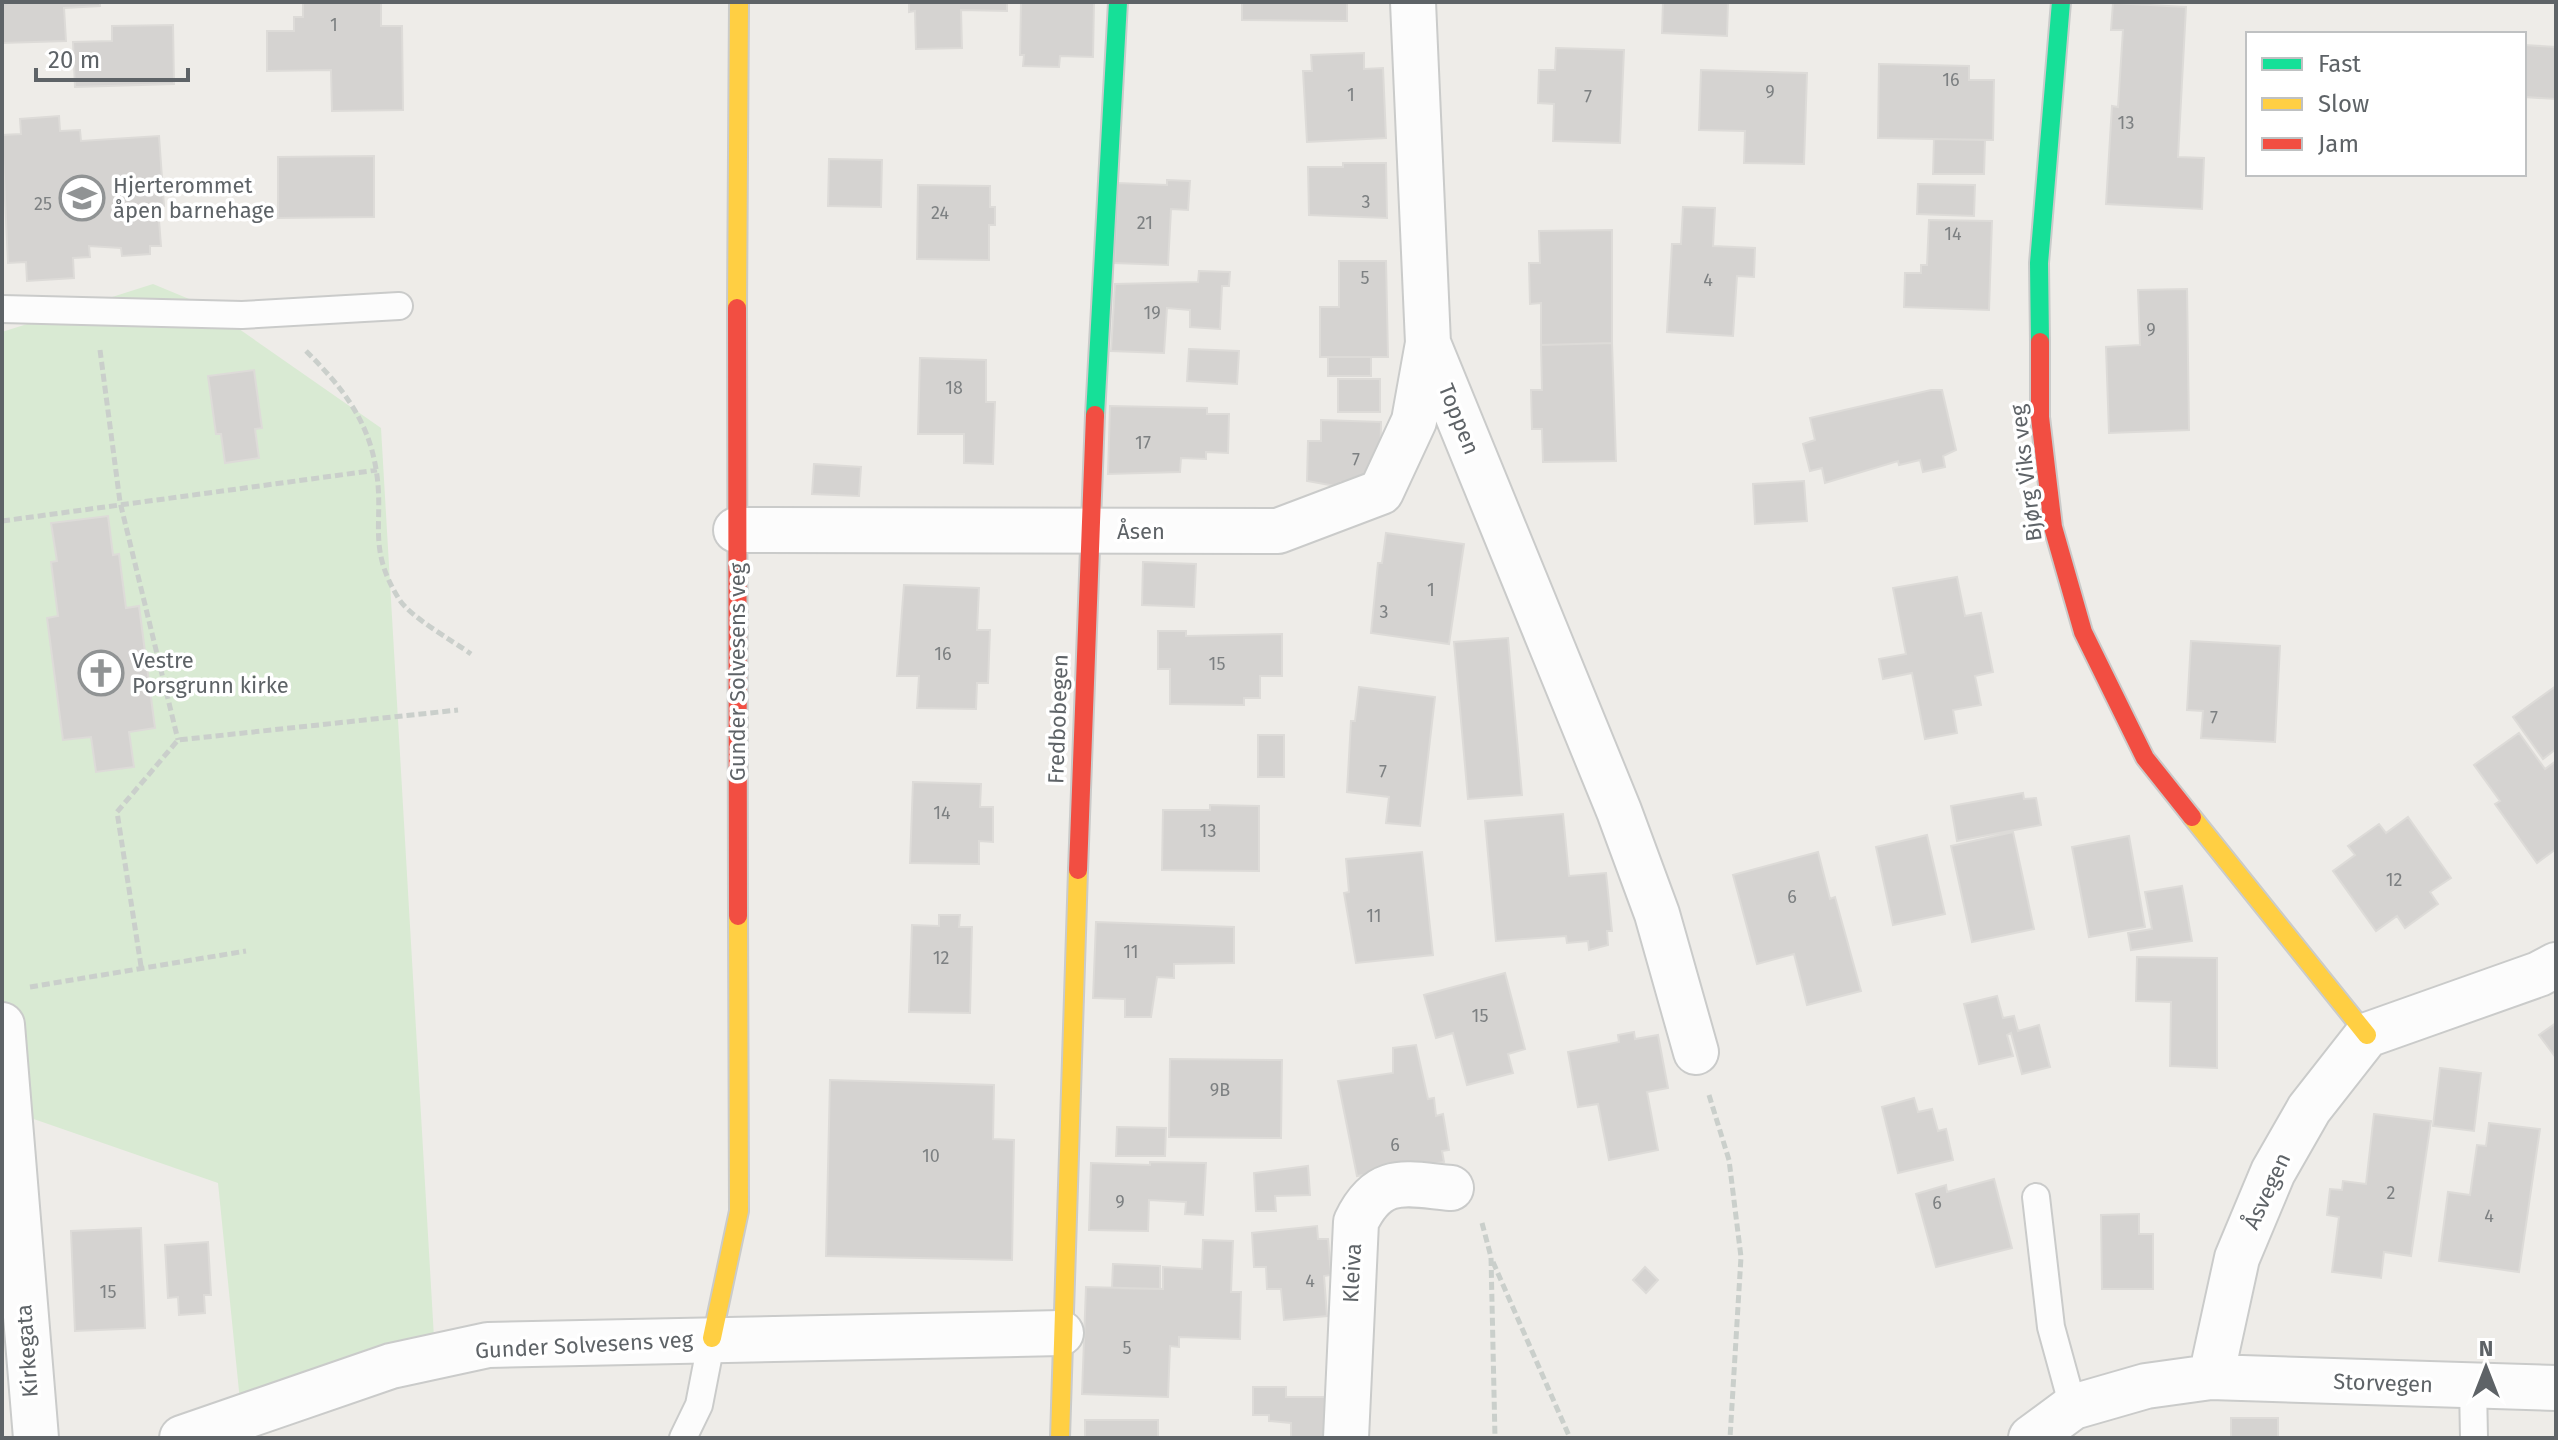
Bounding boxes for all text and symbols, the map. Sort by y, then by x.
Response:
house number: 1 [330,14,338,36]
scale bar [36,32,188,82]
legend [2246,32,2526,176]
text: 20 m [48,46,100,74]
text: Fast [2318,50,2361,78]
house number: 16 [1942,69,1960,91]
house number: 9 [1765,81,1775,103]
house number: 1 [1347,84,1355,106]
house number: 7 [1584,86,1592,108]
text: Slow [2318,90,2369,118]
house number: 13 [2118,112,2134,134]
text: Jam [2318,130,2359,158]
place label: Hjerterommet åpen barnehage [113,172,275,224]
school or university icon: Hjerterommet åpen barnehage [58,174,106,222]
house number: 3 [1362,191,1370,213]
house number: 25 [34,193,52,215]
house number: 24 [931,202,949,224]
house number: 21 [1137,212,1153,234]
house number: 14 [1944,223,1962,245]
house number: 5 [1360,267,1370,289]
house number: 4 [1703,269,1713,291]
house number: 19 [1143,302,1161,324]
house number: 9 [2146,319,2156,341]
house number: 18 [945,377,963,399]
street label: Toppen [1433,380,1485,458]
street label: Bjørg Viks veg [2004,402,2048,543]
house number: 17 [1135,432,1151,454]
house number: 7 [1352,449,1360,471]
street label: Åsen [1117,518,1165,545]
street label: Gunder Solvesens veg [724,562,751,781]
house number: 1 [1427,579,1435,601]
house number: 3 [1380,601,1388,623]
house number: 16 [934,643,952,665]
place label: Vestre Porsgrunn kirke [132,647,289,699]
church icon: Vestre Porsgrunn kirke [77,649,125,697]
house number: 15 [1209,653,1225,675]
street label: Fredbobegen [1042,654,1074,784]
house number: 7 [2210,707,2218,729]
house number: 7 [1379,761,1387,783]
house number: 14 [933,802,951,824]
house number: 13 [1200,820,1216,842]
house number: 12 [2386,869,2402,891]
house number: 6 [1787,886,1797,908]
house number: 11 [1366,905,1382,927]
house number: 11 [1123,941,1139,963]
house number: 12 [933,947,949,969]
house number: 15 [1472,1005,1488,1027]
house number: 9B [1210,1079,1230,1101]
house number: 6 [1390,1134,1400,1156]
house number: 10 [922,1145,940,1167]
street label: Åsvegen [2238,1148,2296,1234]
house number: 2 [2387,1182,2396,1204]
house number: 9 [1115,1191,1125,1213]
house number: 6 [1932,1192,1942,1214]
house number: 4 [2484,1205,2494,1227]
street label: Kleiva [1337,1242,1367,1304]
house number: 4 [1305,1270,1315,1292]
house number: 15 [100,1281,116,1303]
street label: Kirkegata [10,1303,44,1399]
street label: Gunder Solvesens veg [474,1326,694,1364]
north arrow [2446,1328,2526,1408]
text: N [2479,1335,2493,1362]
house number: 5 [1122,1337,1132,1359]
street label: Storvegen [2333,1368,2433,1398]

